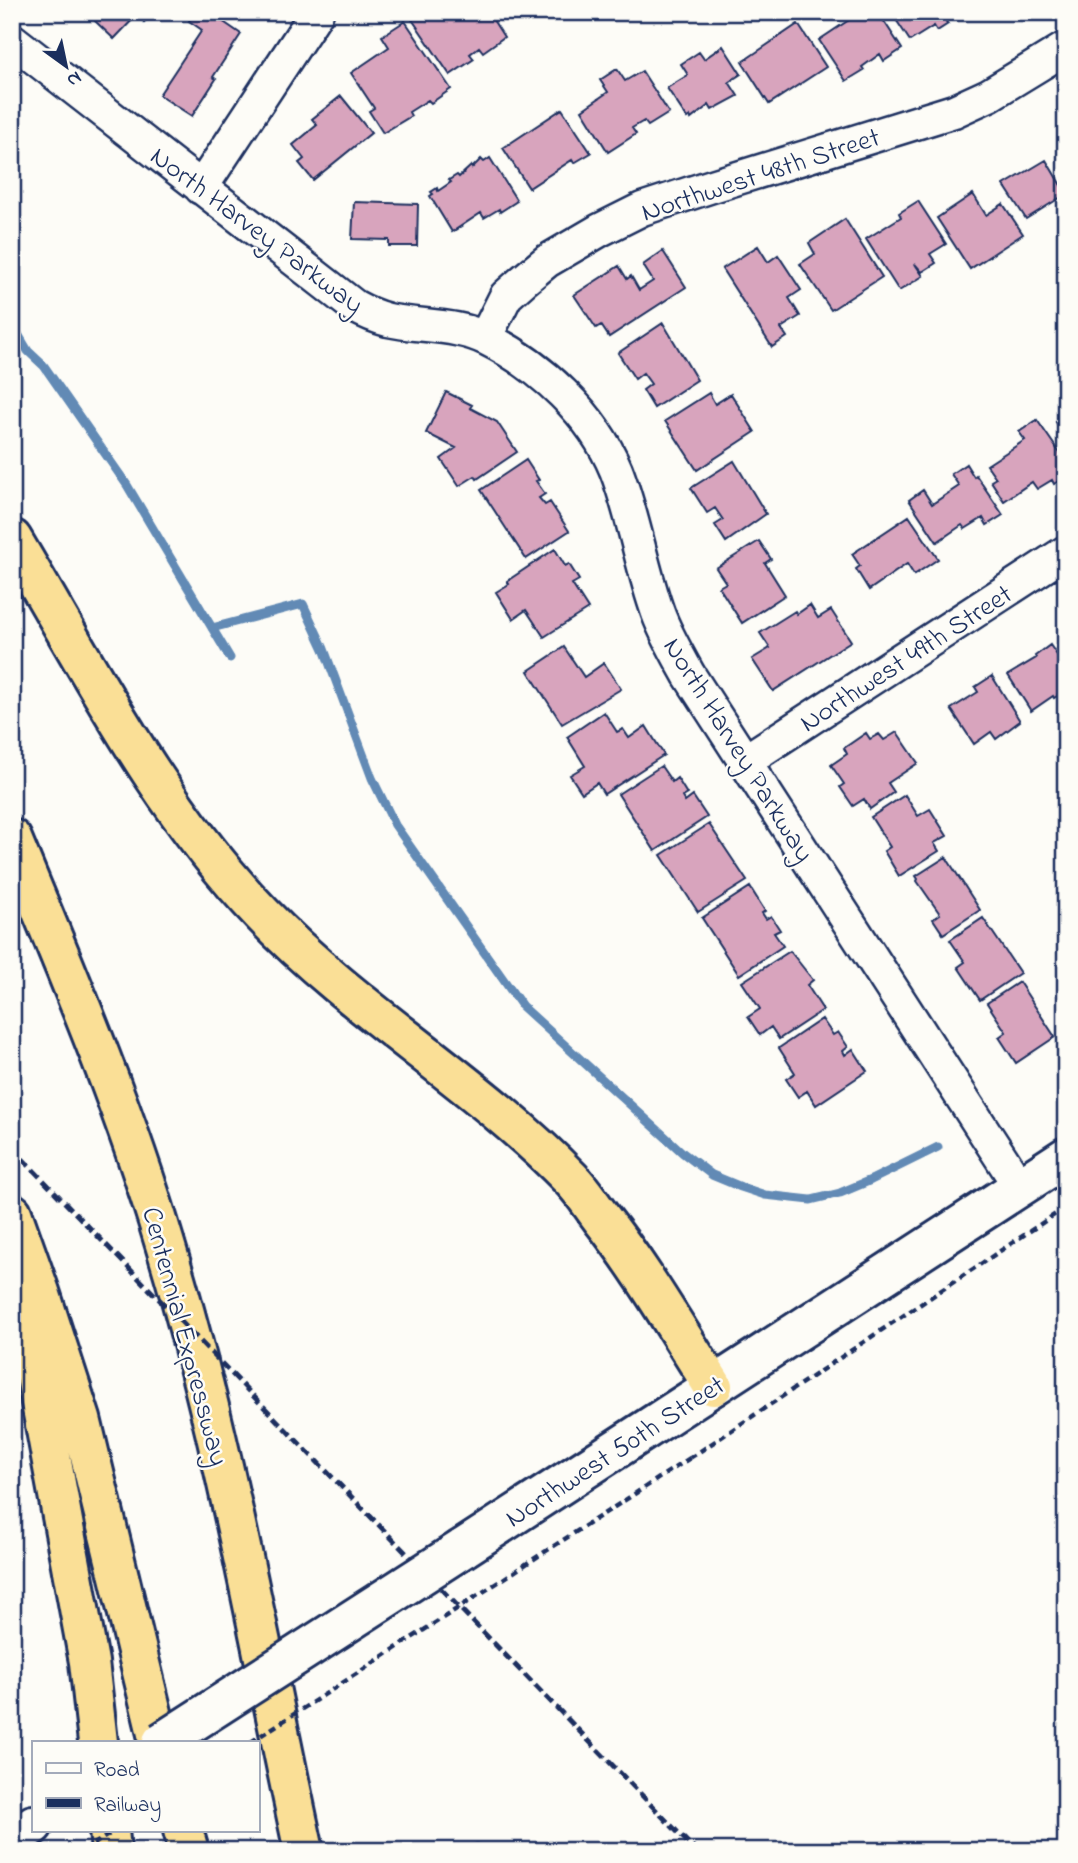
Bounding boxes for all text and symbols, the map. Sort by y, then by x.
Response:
north arrow [32,32,102,102]
text: N [61,63,87,93]
street label: Northwest 48th Street [636,118,886,234]
street label: North Harvey Parkway [140,138,371,326]
street label: Northwest 49th Street [792,576,1022,744]
street label: North Harvey Parkway [651,630,823,871]
street label: Centennial Expressway [129,1203,238,1471]
street label: Northwest 50th Street [498,1366,734,1540]
legend [32,1741,259,1832]
text: Road [94,1756,140,1786]
text: Railway [94,1791,161,1823]

